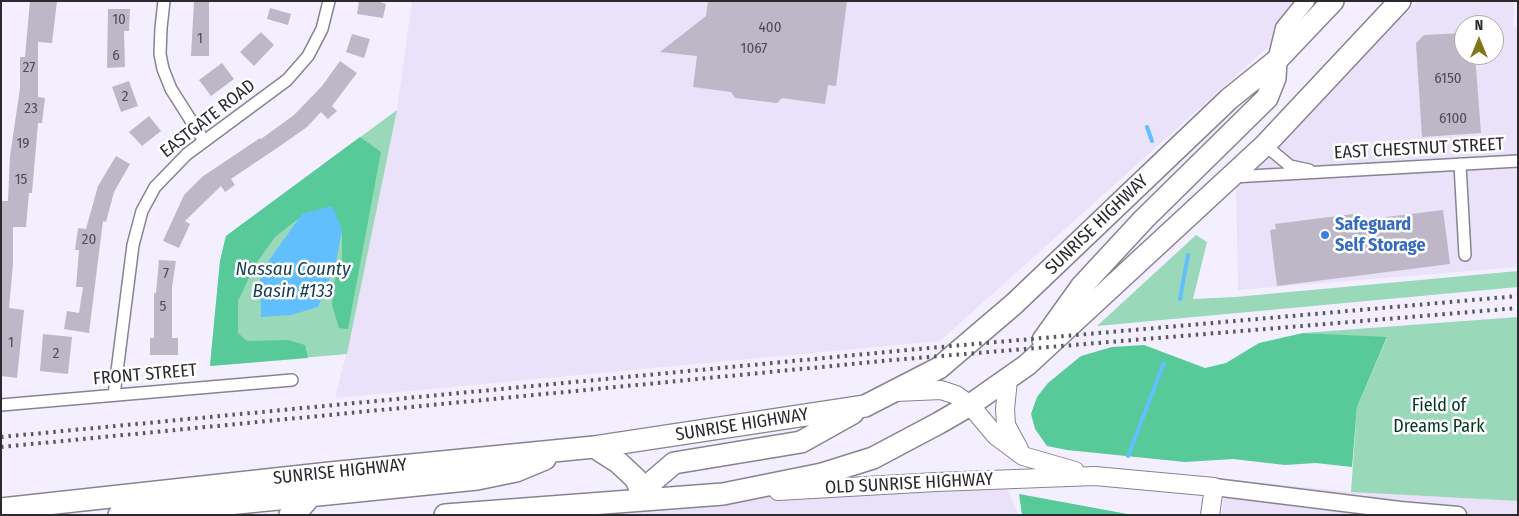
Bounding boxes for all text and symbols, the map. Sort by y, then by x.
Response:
house number: 10 [112,11,126,29]
north arrow [1454,15,1504,65]
text: N [1475,17,1483,34]
house number: 400 [759,19,781,37]
house number: 1 [197,30,203,48]
house number: 1067 [741,40,767,58]
house number: 6 [112,47,120,65]
house number: 27 [23,59,35,77]
house number: 6150 [1434,70,1462,88]
street label: EASTGATE ROAD [156,75,260,163]
house number: 2 [122,88,128,106]
house number: 23 [24,100,38,118]
house number: 6100 [1439,110,1467,128]
street label: EAST CHESTNUT STREET [1333,134,1505,164]
house number: 19 [16,135,30,153]
house number: 15 [15,171,27,189]
street label: SUNRISE HIGHWAY [1041,171,1153,279]
place label: Safeguard Self Storage [1335,214,1426,256]
marker: Safeguard Self Storage [1319,229,1331,241]
house number: 20 [82,231,96,249]
water label: Nassau County Basin #133 [236,259,350,303]
house number: 7 [163,265,169,283]
house number: 5 [160,298,166,316]
house number: 1 [8,334,14,352]
house number: 2 [53,345,59,363]
street label: FRONT STREET [92,360,198,390]
park label: Field of Dreams Park [1393,395,1485,438]
street label: SUNRISE HIGHWAY [674,404,810,446]
street label: SUNRISE HIGHWAY [272,454,408,490]
street label: OLD SUNRISE HIGHWAY [824,469,994,499]

